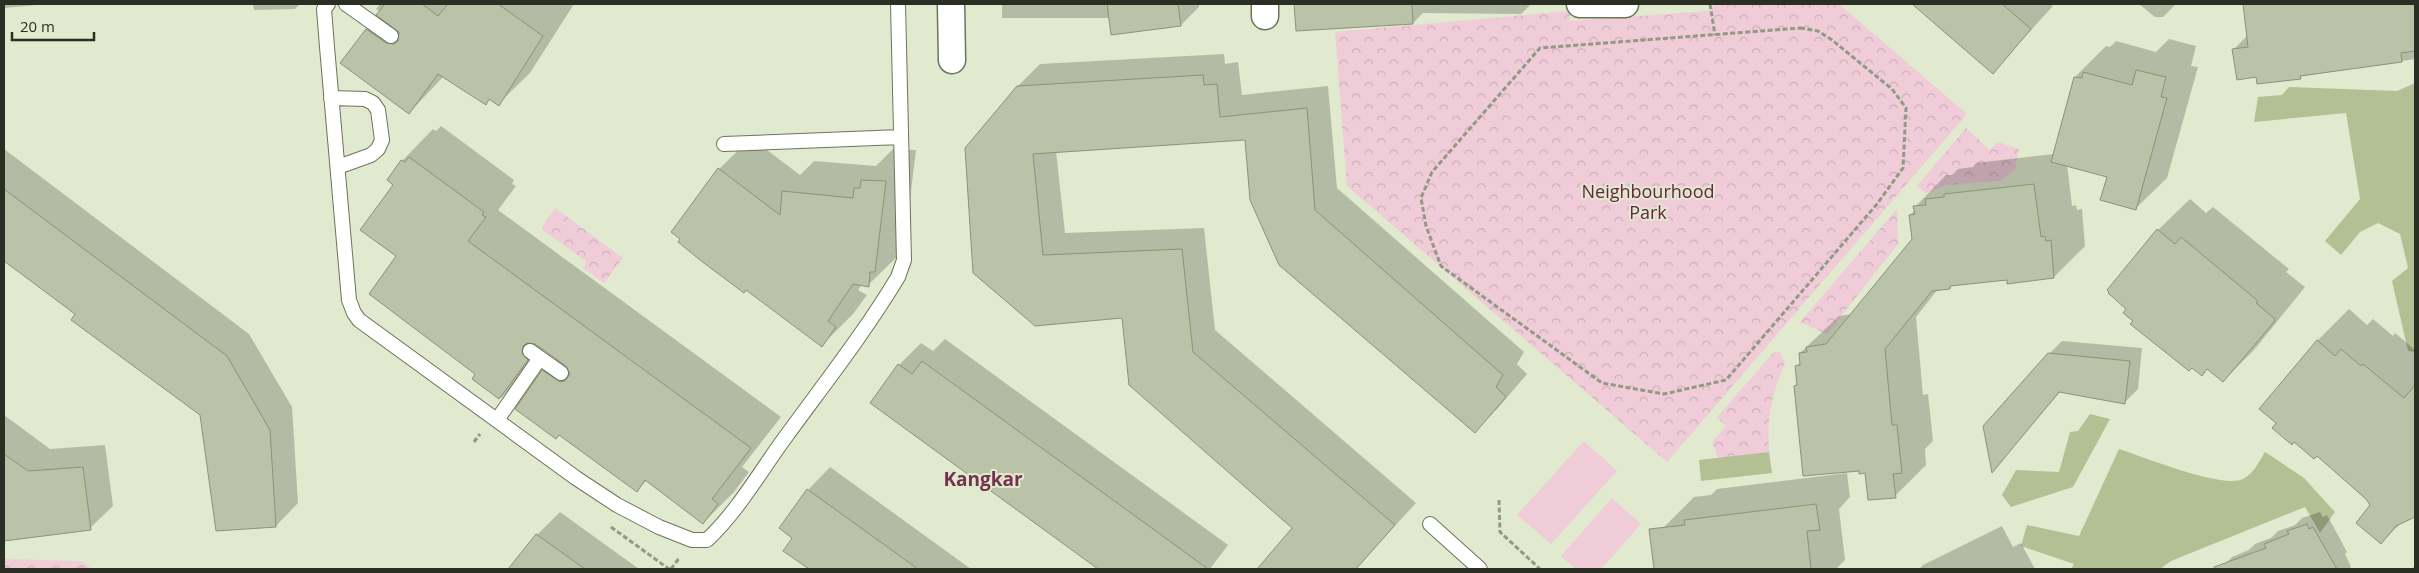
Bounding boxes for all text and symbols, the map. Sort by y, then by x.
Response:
scale bar [12,10,95,42]
text: 20 m [20,16,55,36]
park label: Neighbourhood Park [1582,179,1714,224]
district label: Kangkar [943,466,1023,492]

